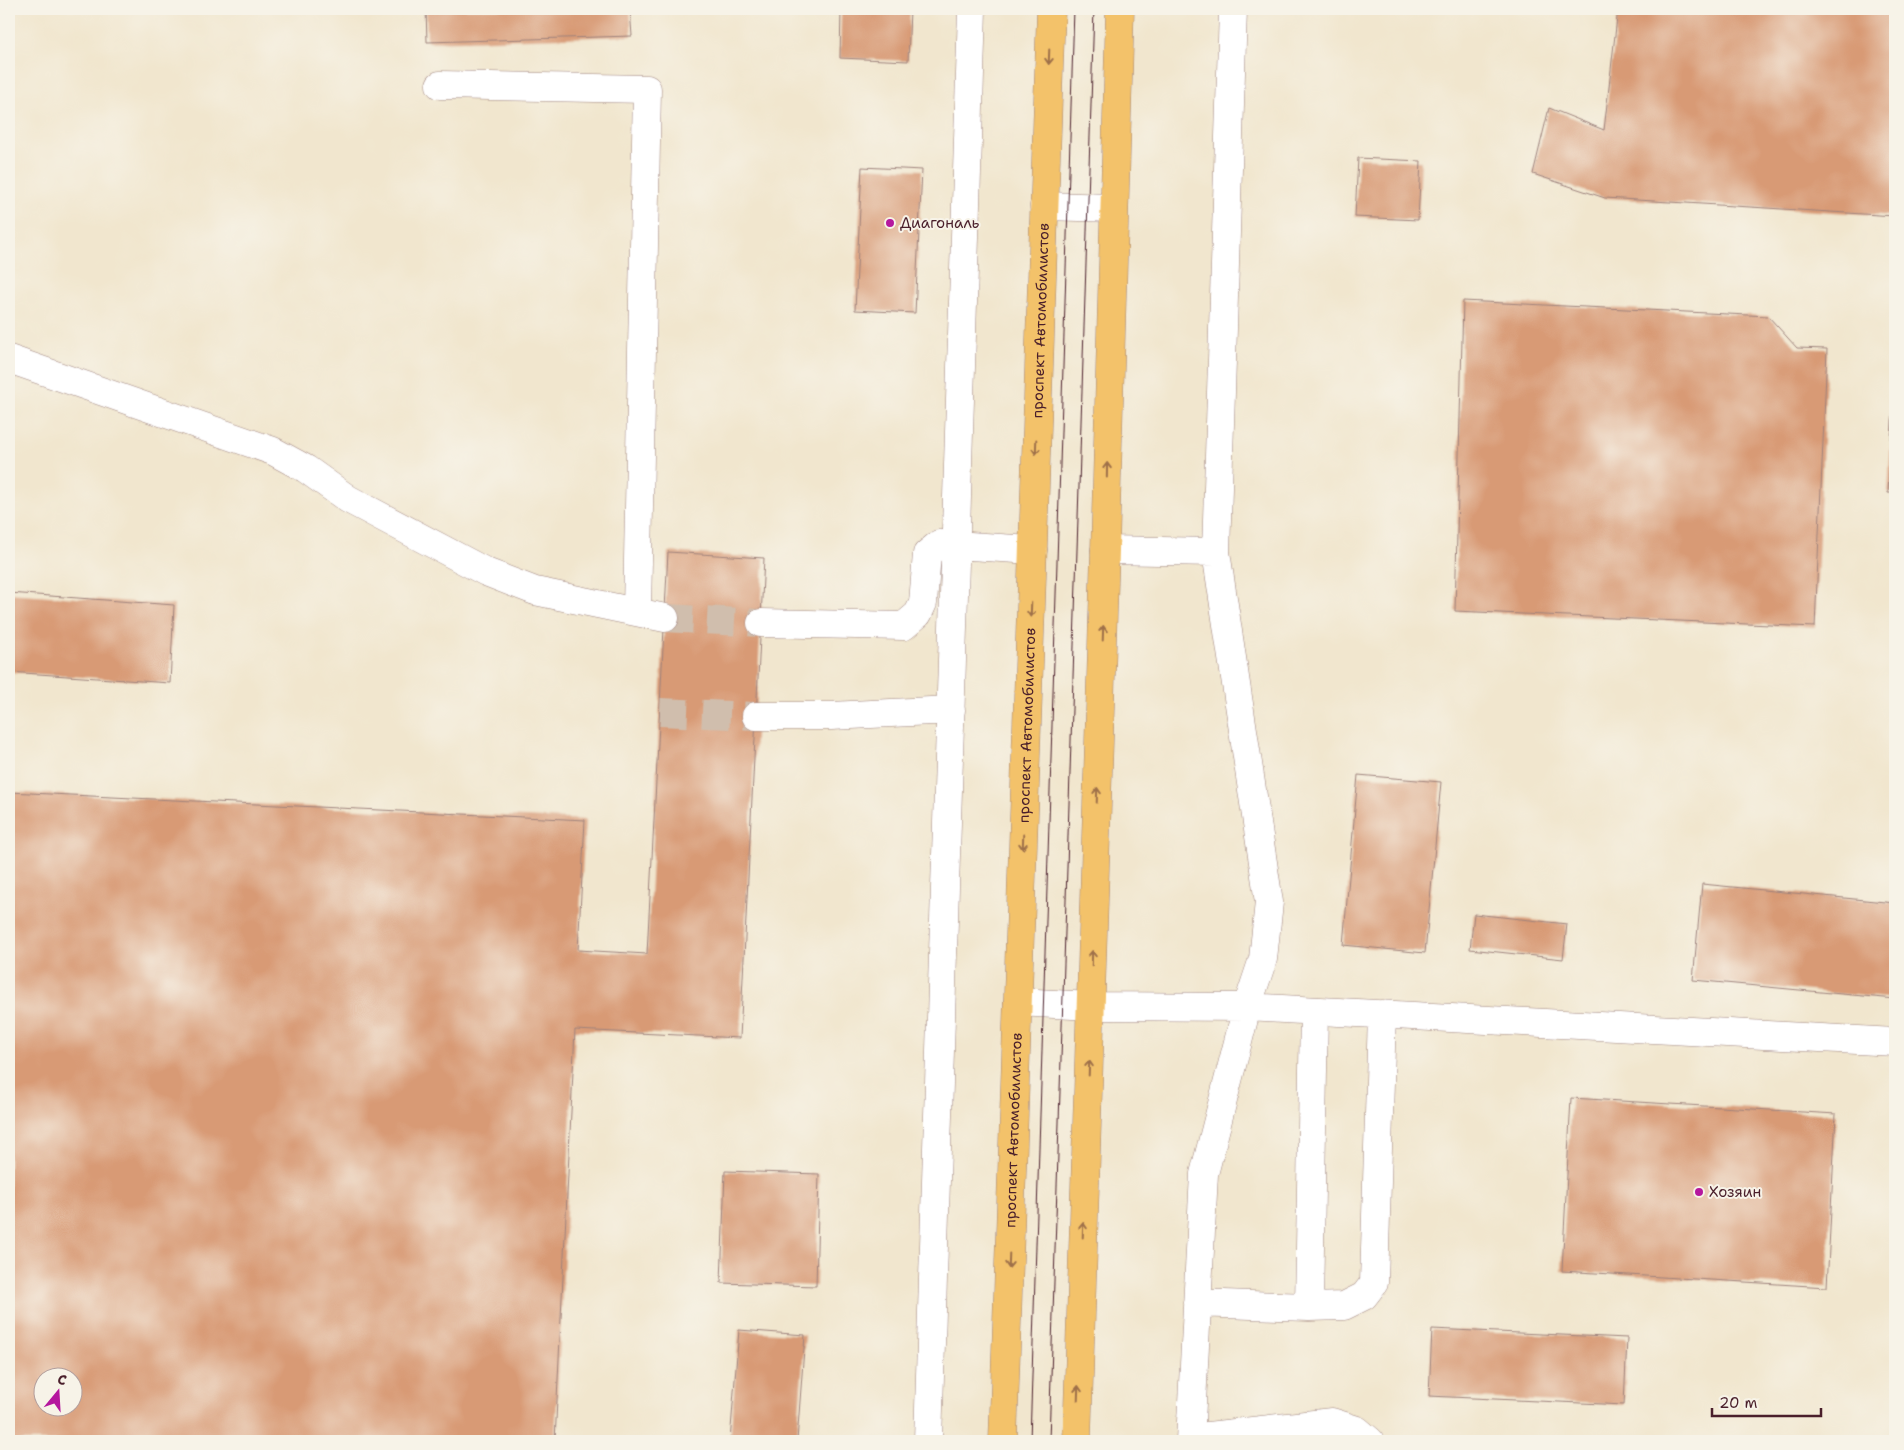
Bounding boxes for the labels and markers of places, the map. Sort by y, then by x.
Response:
place label: Диагональ [900,213,980,233]
marker: Диагональ [884,217,896,229]
place label: Хозяин [1709,1182,1761,1202]
marker: Хозяин [1693,1186,1705,1198]

